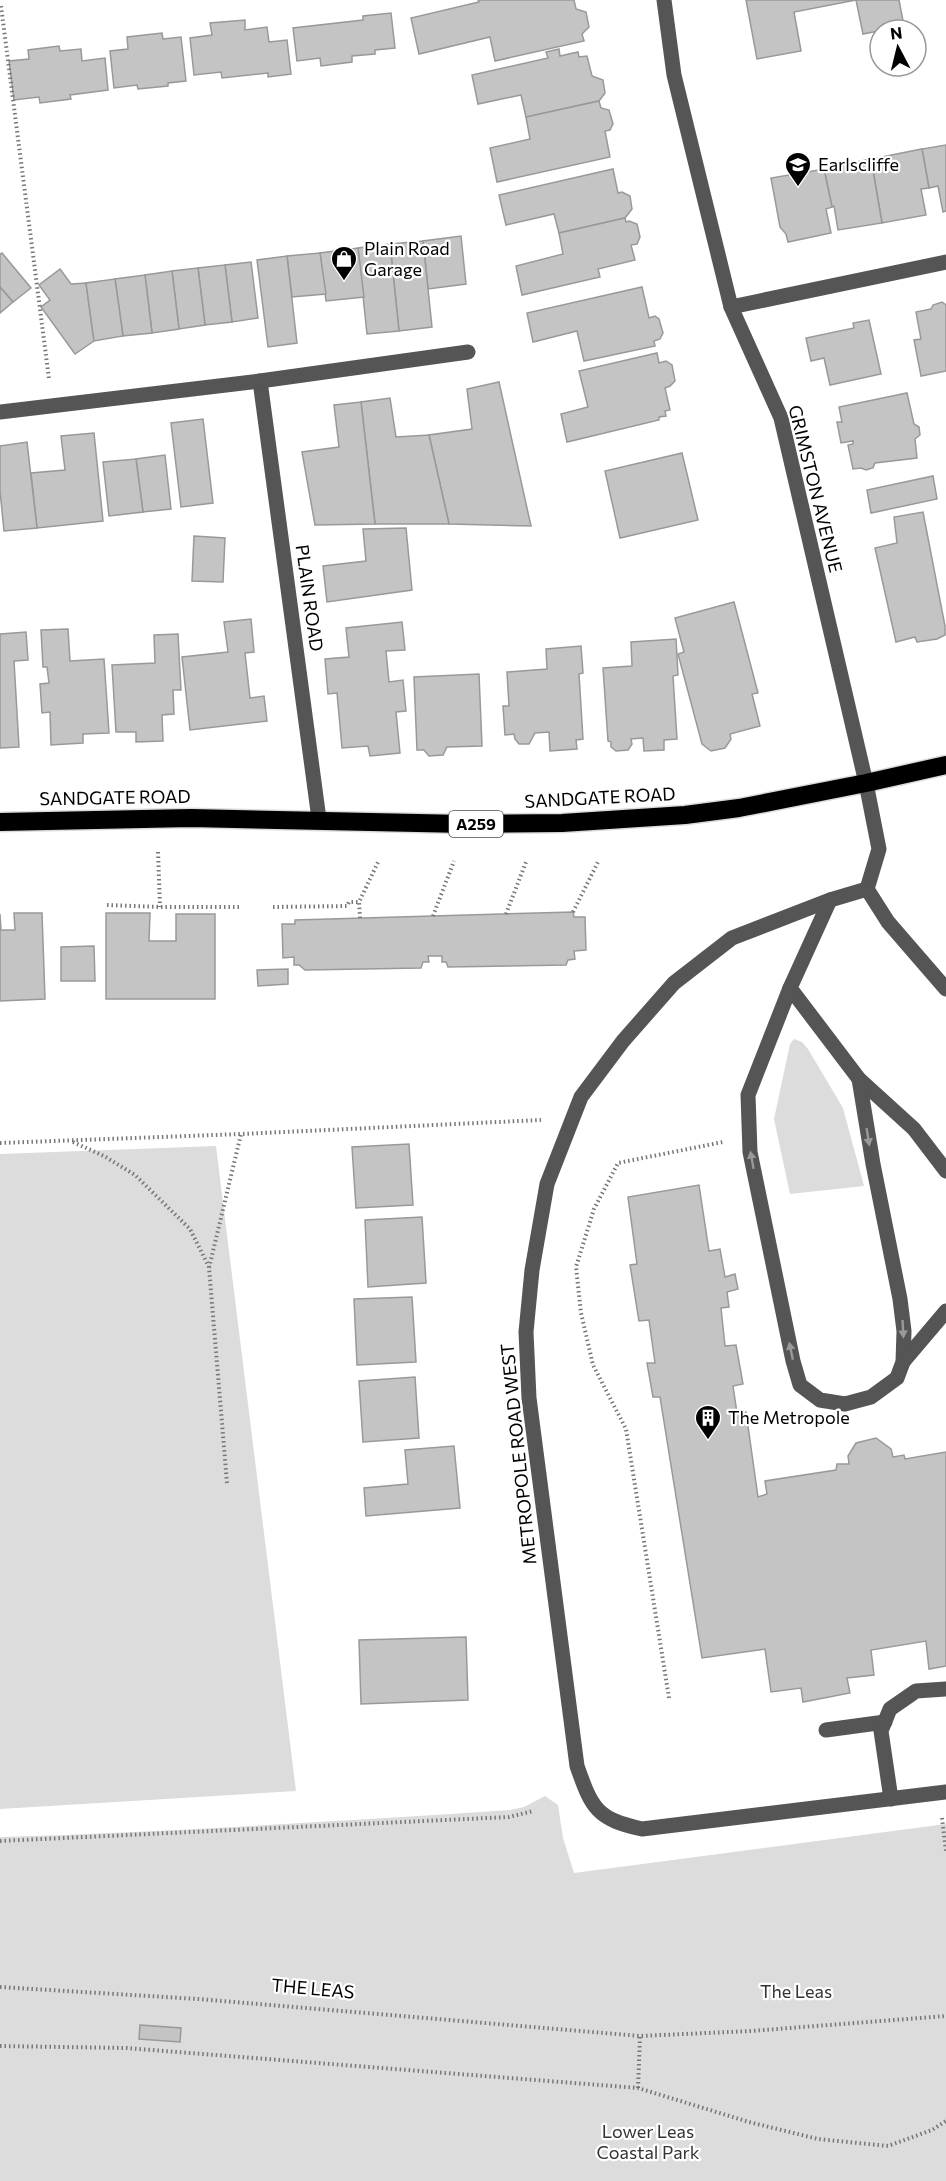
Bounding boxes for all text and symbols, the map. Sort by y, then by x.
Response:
north arrow [868,18,928,78]
text: N [889,22,903,43]
school or university icon: Earlscliffe [783,150,813,188]
place label: Earlscliffe [818,153,899,175]
place label: Plain Road Garage [364,237,450,280]
shop icon: Plain Road Garage [329,244,359,282]
street label: GRIMSTON AVENUE [784,403,847,575]
street label: PLAIN ROAD [292,543,328,653]
street label: SANDGATE ROAD [524,782,676,812]
street label: SANDGATE ROAD [39,785,191,809]
road number: A259 [449,811,503,837]
one-way arrow [864,1128,873,1147]
one-way arrow [747,1150,756,1169]
one-way arrow [898,1319,908,1338]
street label: METROPOLE ROAD WEST [495,1342,541,1566]
one-way arrow [786,1342,795,1361]
building icon: The Metropole [693,1403,723,1441]
place label: The Metropole [728,1406,850,1428]
street label: THE LEAS [271,1973,355,2003]
park label: The Leas [760,1980,832,2002]
park label: Lower Leas Coastal Park [596,2120,700,2163]

